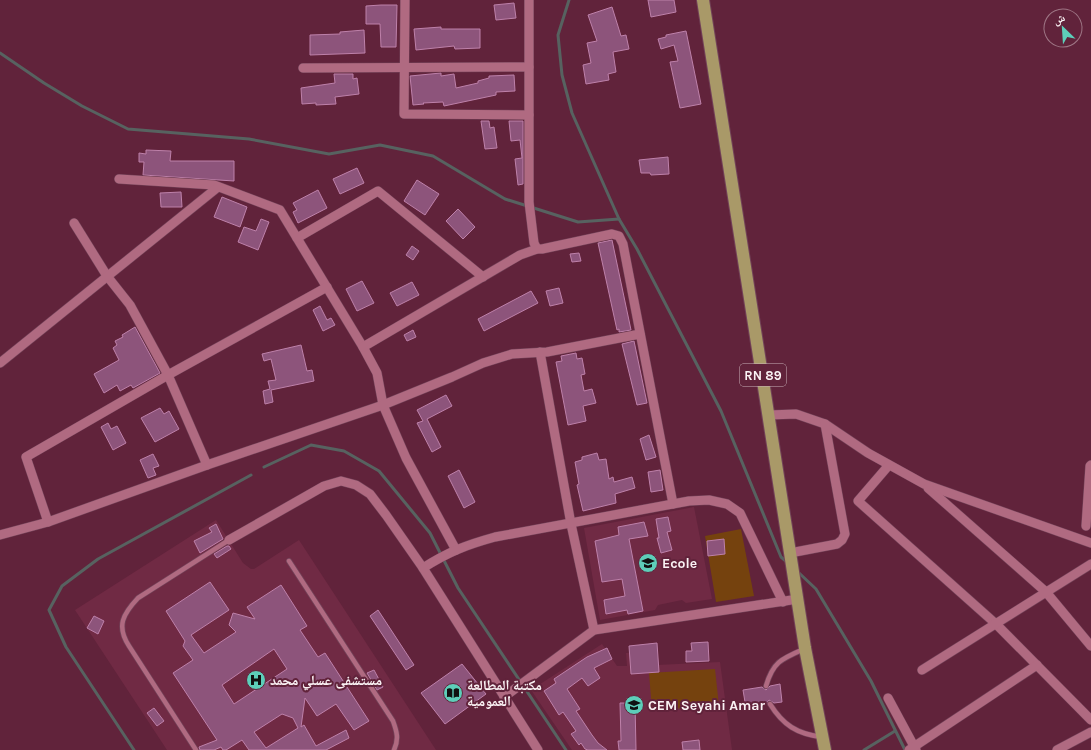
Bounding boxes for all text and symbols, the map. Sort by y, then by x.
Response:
north arrow [1043,8,1083,48]
text: ش [1051,11,1068,29]
road number: RN 89 [740,364,786,386]
school or university icon: Ecole [637,552,659,574]
place label: Ecole [662,555,697,572]
hospital icon: مستشفى عسلي محمد [245,669,267,691]
place label: مستشفى عسلي محمد [270,672,382,691]
place label: مكتبة المطالعة العمومية [467,677,542,710]
library icon: مكتبة المطالعة العمومية [442,682,464,704]
school or university icon: CEM Seyahi Amar [623,694,645,716]
place label: CEM Seyahi Amar [648,697,766,714]

